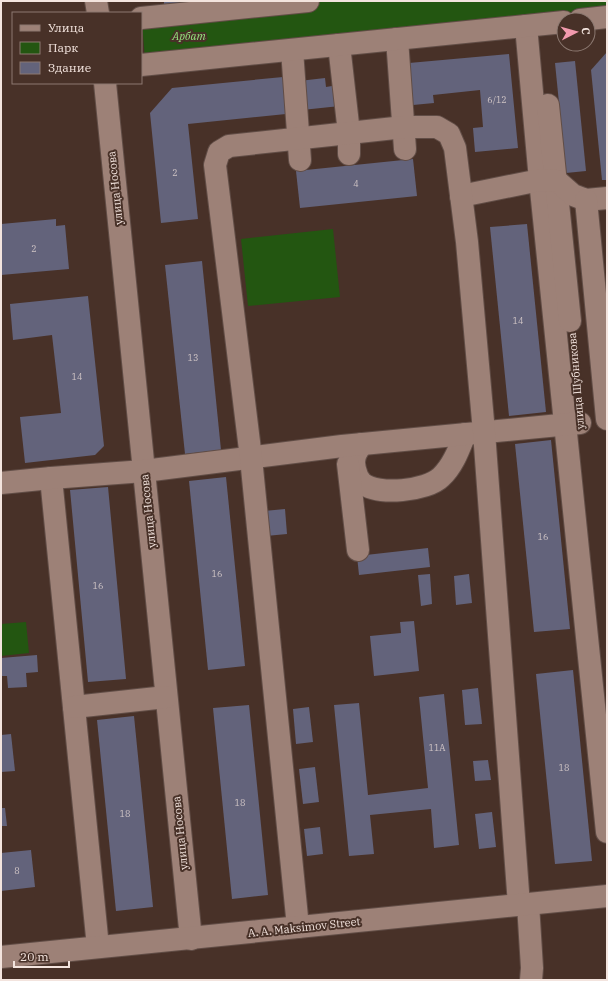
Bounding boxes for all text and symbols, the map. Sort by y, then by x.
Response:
legend [12,12,142,84]
north arrow [556,12,596,52]
text: Улица [48,20,85,35]
text: С [579,27,593,35]
park label: Арбат [171,29,206,43]
text: Парк [48,40,78,55]
text: Здание [48,60,91,75]
house number: 6/12 [487,94,507,105]
street label: улица Носова [104,150,126,226]
house number: 2 [172,167,178,178]
house number: 4 [353,178,359,189]
house number: 2 [31,243,37,254]
house number: 14 [513,315,523,326]
street label: улица Шубникова [565,332,587,430]
house number: 13 [188,352,198,363]
house number: 14 [72,371,82,382]
street label: улица Носова [137,473,159,549]
house number: 16 [538,531,548,542]
house number: 16 [212,568,222,579]
house number: 16 [93,580,103,591]
house number: 11А [429,742,446,753]
house number: 18 [559,762,569,773]
street label: улица Носова [169,795,191,871]
house number: 18 [235,797,245,808]
house number: 18 [120,808,130,819]
house number: 8 [14,865,20,876]
street label: A. A. Maksimov Street [247,914,361,940]
scale bar [14,943,69,969]
text: 20 m [20,949,49,964]

